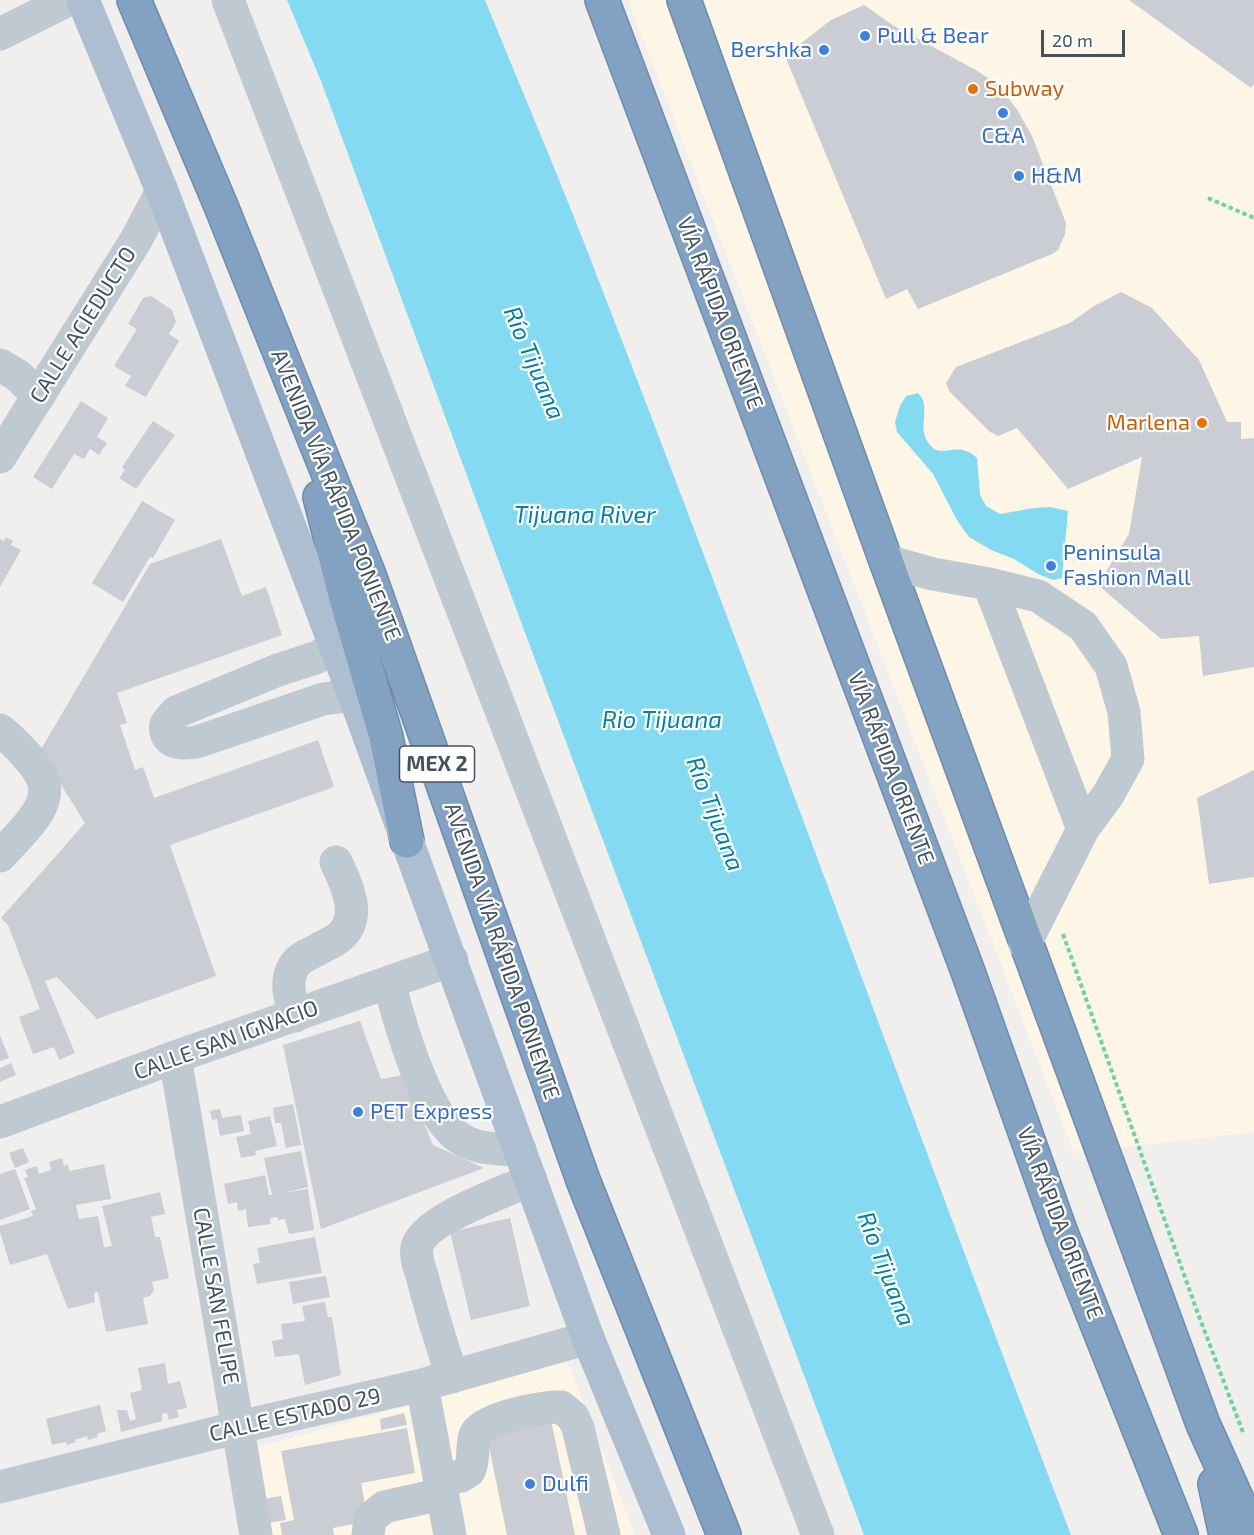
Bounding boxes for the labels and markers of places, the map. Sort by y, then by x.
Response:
place label: Pull & Bear [877,23,989,49]
marker: Pull & Bear [858,29,872,43]
place label: Bershka [730,37,812,63]
marker: Bershka [817,43,831,57]
place label: Subway [985,76,1064,102]
marker: Subway [966,82,980,96]
marker: C&A [996,106,1010,120]
place label: C&A [981,123,1025,149]
place label: H&M [1031,163,1082,189]
marker: H&M [1012,169,1026,183]
place label: Marlena [1107,410,1190,436]
marker: Marlena [1195,416,1209,430]
place label: Peninsula Fashion Mall [1063,540,1190,592]
marker: Peninsula Fashion Mall [1044,559,1058,573]
place label: PET Express [370,1099,492,1125]
marker: PET Express [351,1105,365,1119]
place label: Dulfi [542,1471,589,1497]
marker: Dulfi [523,1477,537,1491]

